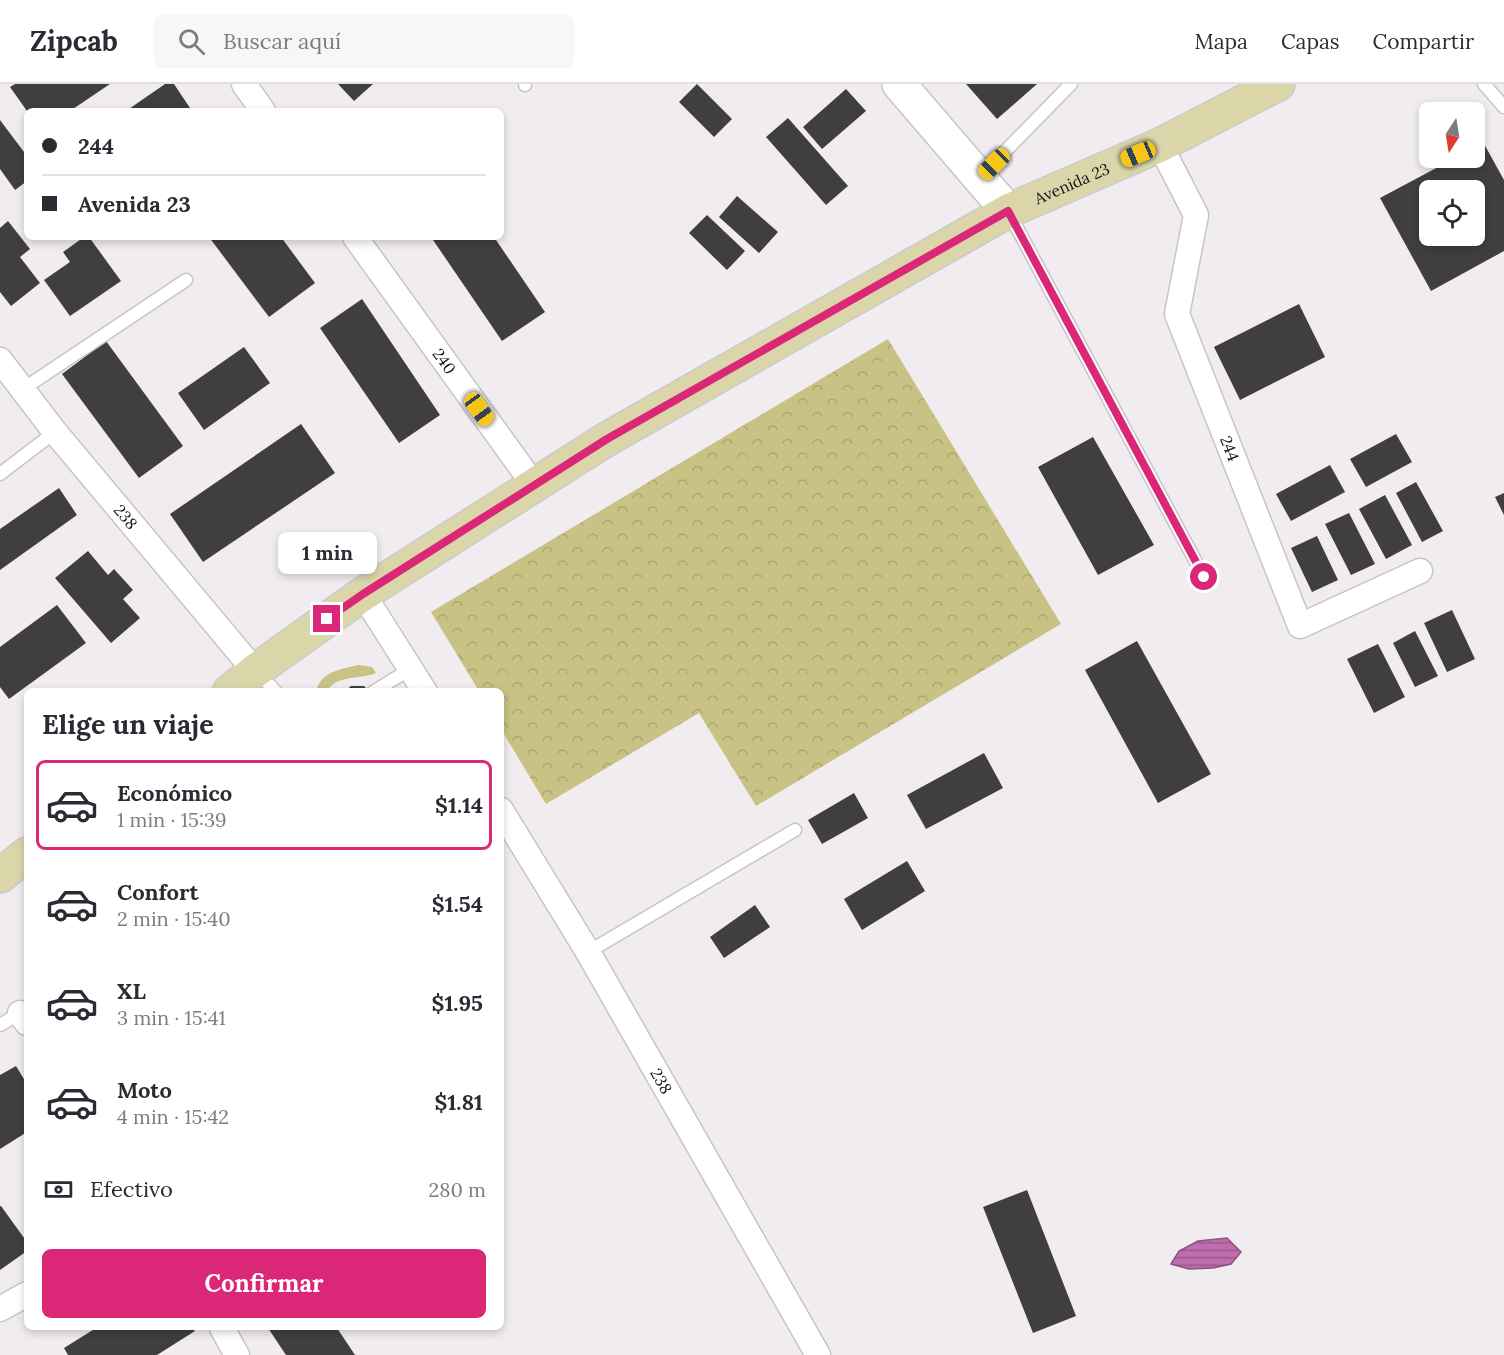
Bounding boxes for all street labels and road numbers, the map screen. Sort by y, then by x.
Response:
street label: Avenida 23 [1030,158,1113,209]
street label: 240 [429,344,461,378]
street label: 244 [1216,433,1244,464]
street label: 238 [110,500,142,533]
street label: 238 [646,1065,677,1097]

